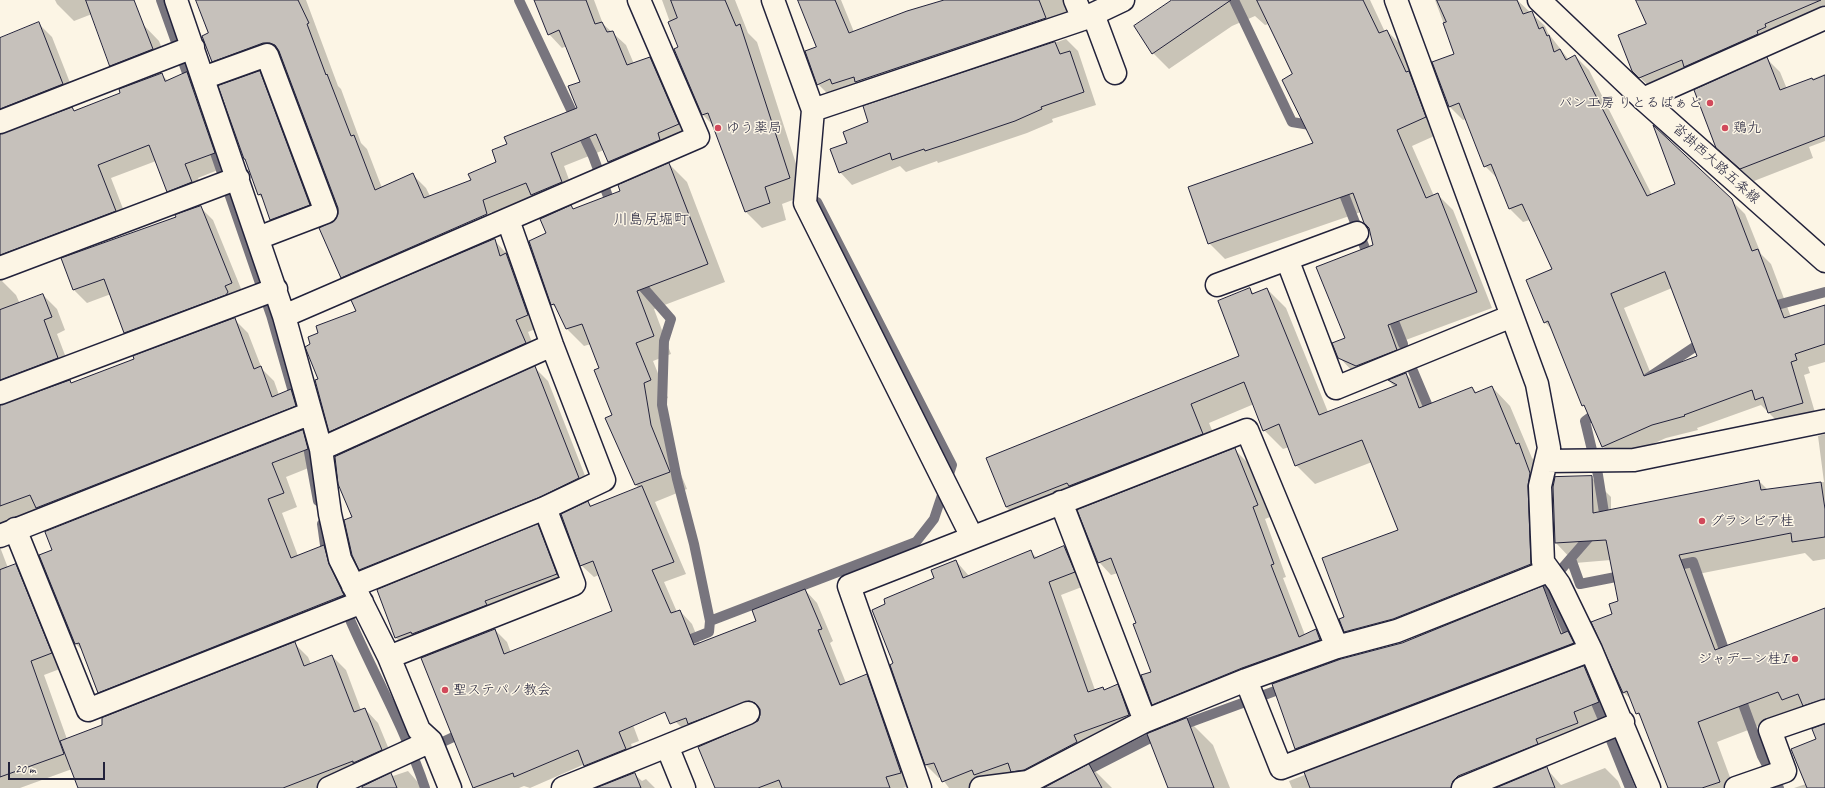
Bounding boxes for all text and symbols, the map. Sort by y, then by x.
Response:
place label: パン工房 りとるばぁど [1559,95,1702,111]
marker: パン工房 りとるばぁど [1705,98,1715,108]
place label: ゆう薬局 [726,120,782,136]
street label: 沓掛西大路五条線 [1669,120,1763,208]
place label: 鶏九 [1733,120,1761,136]
marker: ゆう薬局 [713,123,723,133]
marker: 鶏九 [1720,123,1730,133]
district label: 川島尻堀町 [614,211,688,229]
place label: グランビア桂 [1710,513,1794,529]
marker: グランビア桂 [1697,516,1707,526]
place label: ジャデーン桂I [1698,651,1787,667]
marker: ジャデーン桂I [1790,654,1800,664]
place label: 聖ステパノ教会 [453,682,551,698]
marker: 聖ステパノ教会 [440,685,450,695]
scale bar [10,754,107,780]
text: 20 m [15,761,35,777]

